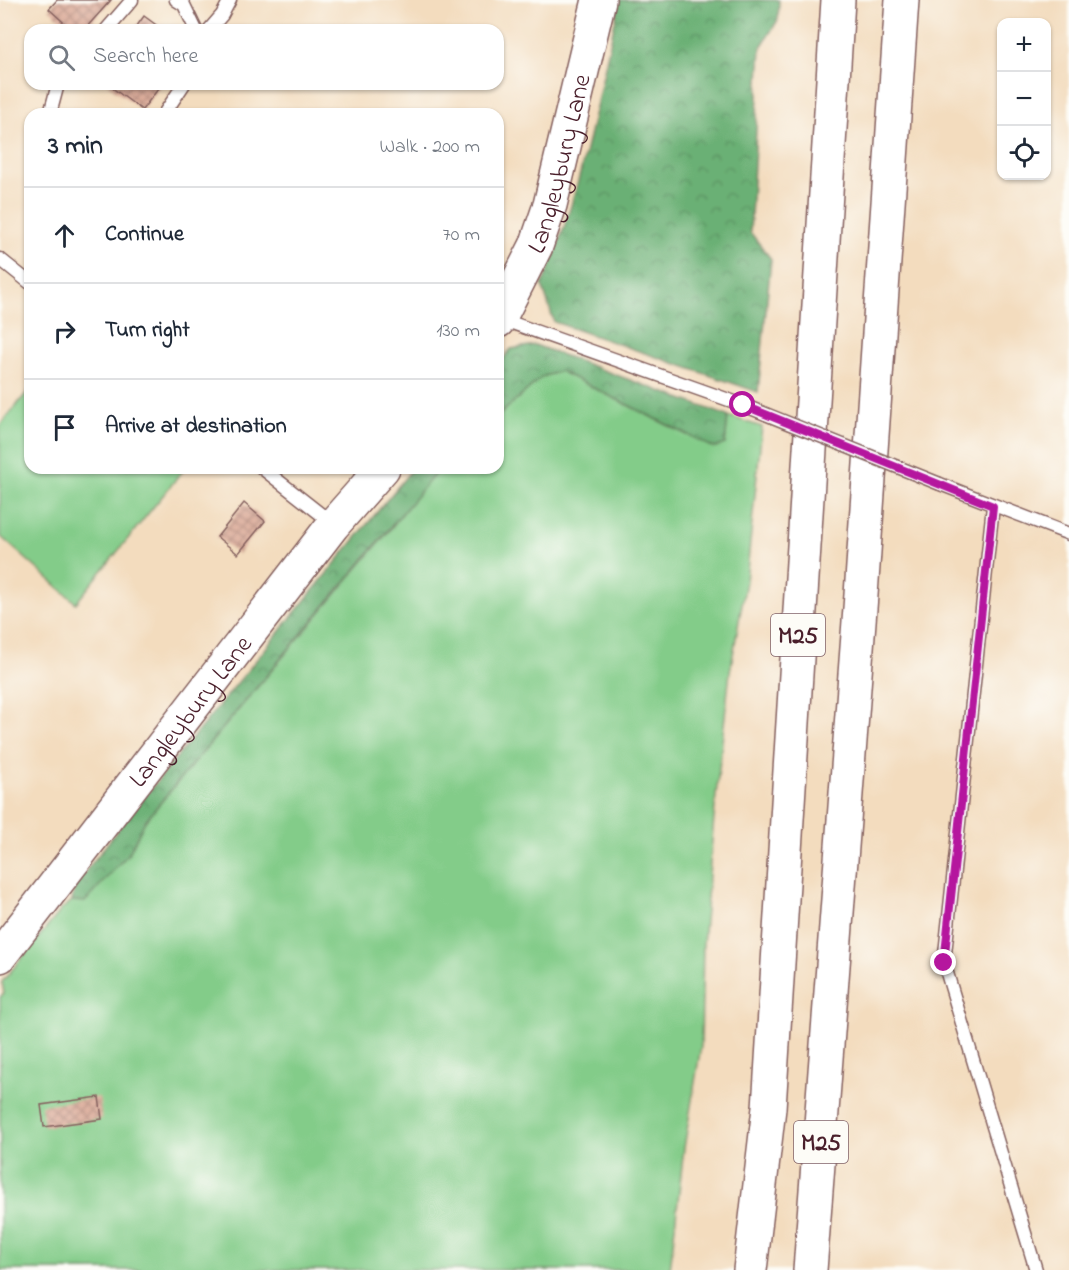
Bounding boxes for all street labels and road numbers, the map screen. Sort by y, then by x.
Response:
street label: Langleybury Lane [519,70,603,261]
road number: M25 [771,614,825,656]
street label: Langleybury Lane [121,628,263,797]
road number: M25 [794,1121,848,1163]

